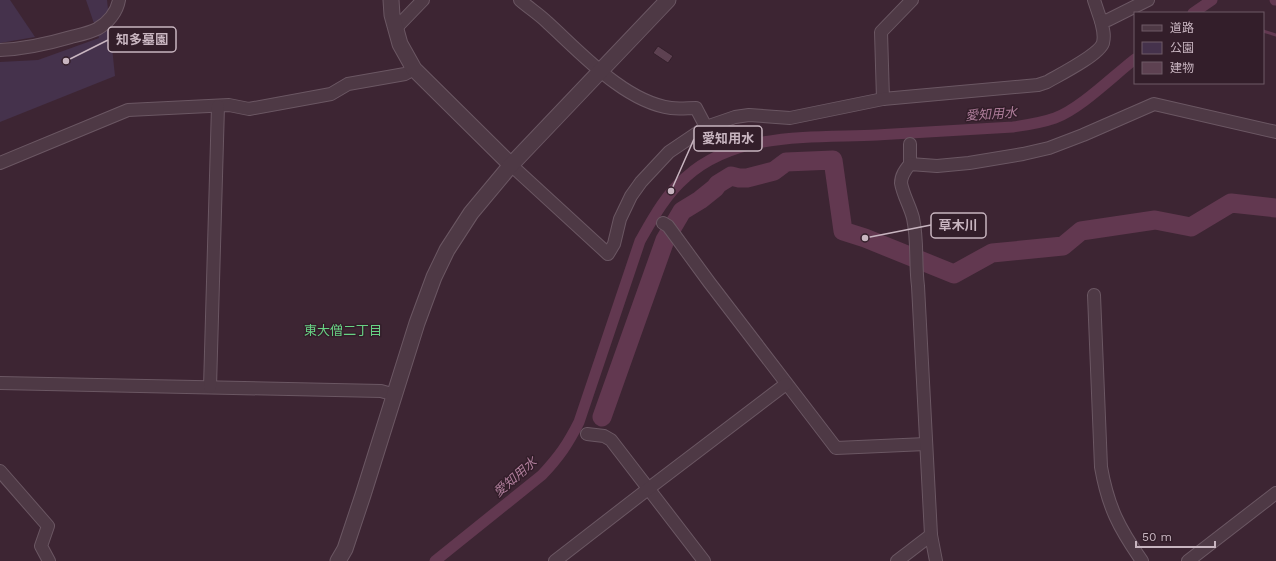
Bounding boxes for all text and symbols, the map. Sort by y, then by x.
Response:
legend [1134,12,1264,84]
text: 道路 [1170,21,1194,35]
callout: 知多墓園 [108,27,176,52]
text: 知多墓園 [116,32,168,47]
text: 公園 [1170,41,1194,55]
text: 建物 [1170,61,1194,75]
water label: 愛知用水 [965,105,1019,123]
callout: 愛知用水 [694,126,762,151]
text: 愛知用水 [702,131,754,146]
callout: 草木川 [931,213,986,238]
text: 草木川 [938,218,978,233]
district label: 東大僧二丁目 [304,323,382,338]
water label: 愛知用水 [490,453,541,500]
scale bar [1136,523,1215,549]
text: 50 m [1142,530,1172,544]

